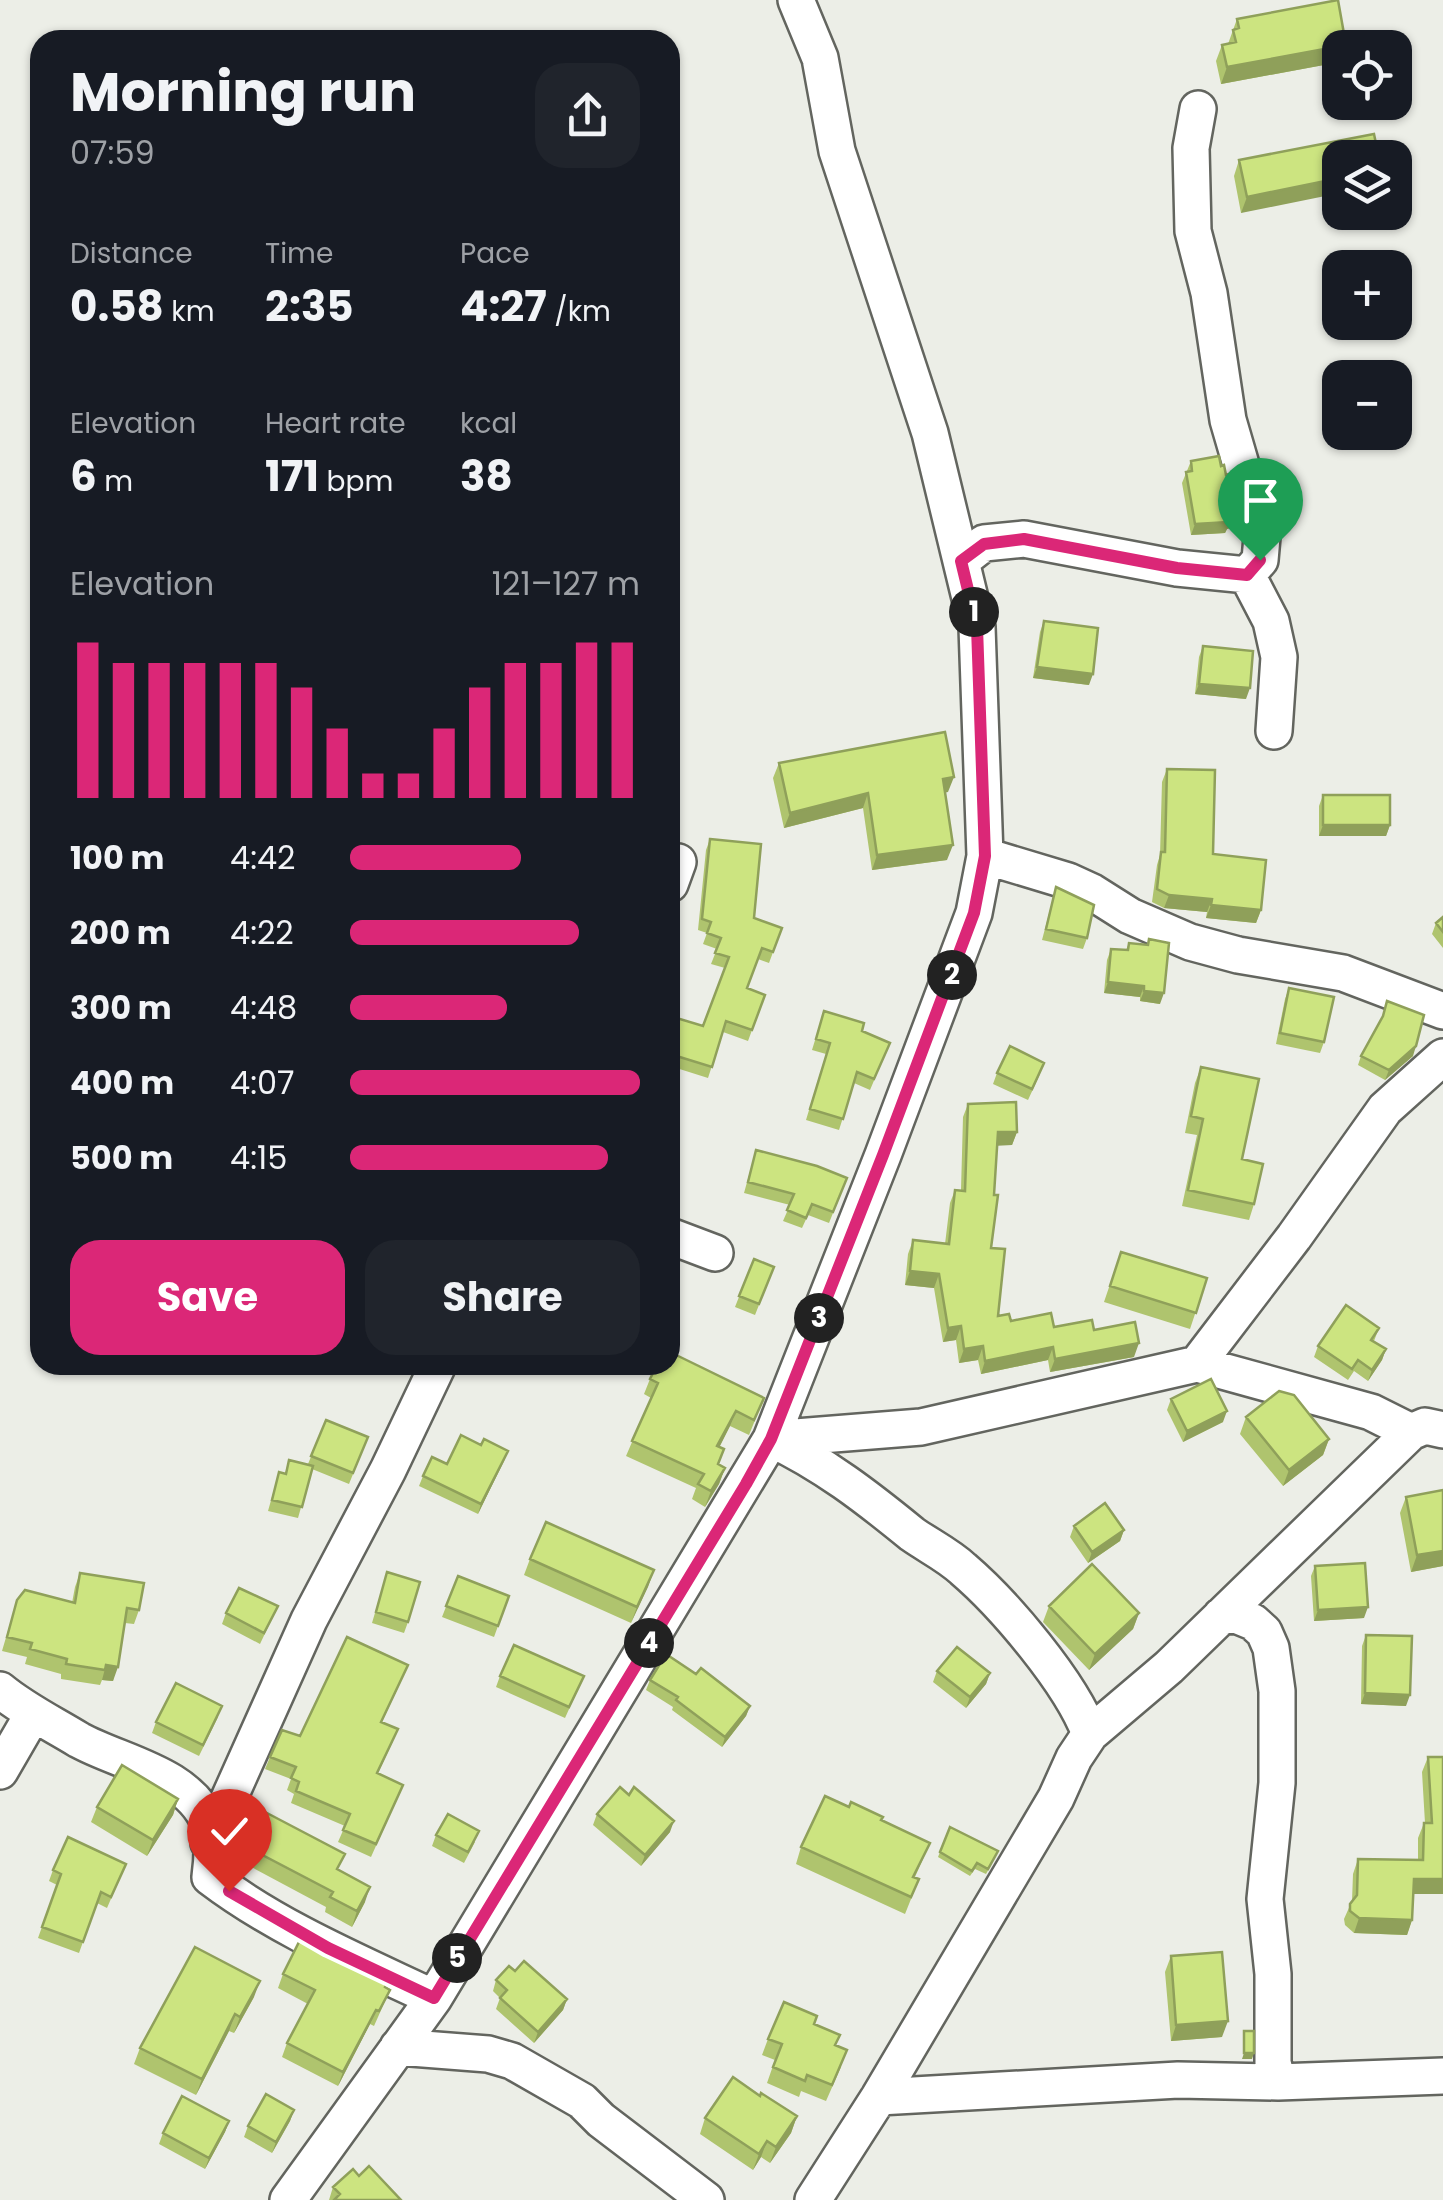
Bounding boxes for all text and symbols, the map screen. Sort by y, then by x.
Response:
map controls [1322,30,1412,450]
button: locate [1322,30,1412,120]
text: Morning run [70,53,416,130]
button: share [535,63,640,168]
text: 07:59 [70,130,155,175]
button: layers [1322,140,1412,230]
text: Distance [70,234,193,273]
text: Time [265,234,333,273]
text: Pace [460,234,530,273]
button: + [1322,250,1412,340]
text: 0.58 [70,277,164,336]
text: 2:35 [265,277,354,336]
text: 4:27 [460,277,547,336]
text: km [164,292,215,331]
text: /km [547,292,611,331]
button: − [1322,360,1412,450]
text: Elevation [70,404,196,443]
text: Heart rate [265,404,406,443]
text: kcal [460,404,517,443]
text: 6 [70,447,97,506]
text: 171 [265,447,319,506]
text: 38 [460,447,513,506]
pin [1218,458,1303,561]
text: m [97,462,133,501]
text: bpm [319,462,393,501]
icon: arrive [1233,473,1288,528]
text: Elevation [70,561,214,606]
text: 121–127 m [492,561,640,606]
pin: 1 [949,587,999,637]
text: 1 [969,592,979,631]
text: 100 m [70,835,164,880]
text: 4:42 [230,835,295,880]
text: 200 m [70,910,171,955]
text: 4:22 [230,910,294,955]
pin: 2 [927,950,977,1000]
text: 2 [944,955,960,994]
text: 300 m [70,985,172,1030]
text: 4:48 [230,985,297,1030]
text: 400 m [70,1060,174,1105]
text: 4:07 [230,1060,295,1105]
text: 500 m [70,1135,173,1180]
text: 4:15 [230,1135,287,1180]
button: Save [70,1240,345,1355]
button: Share [365,1240,640,1355]
pin: 3 [794,1293,844,1343]
text: 3 [811,1298,827,1337]
pin: 4 [624,1618,674,1668]
text: 4 [640,1623,658,1662]
pin [187,1789,272,1892]
icon: check [202,1804,257,1859]
pin: 5 [432,1933,482,1983]
text: 5 [448,1938,466,1977]

